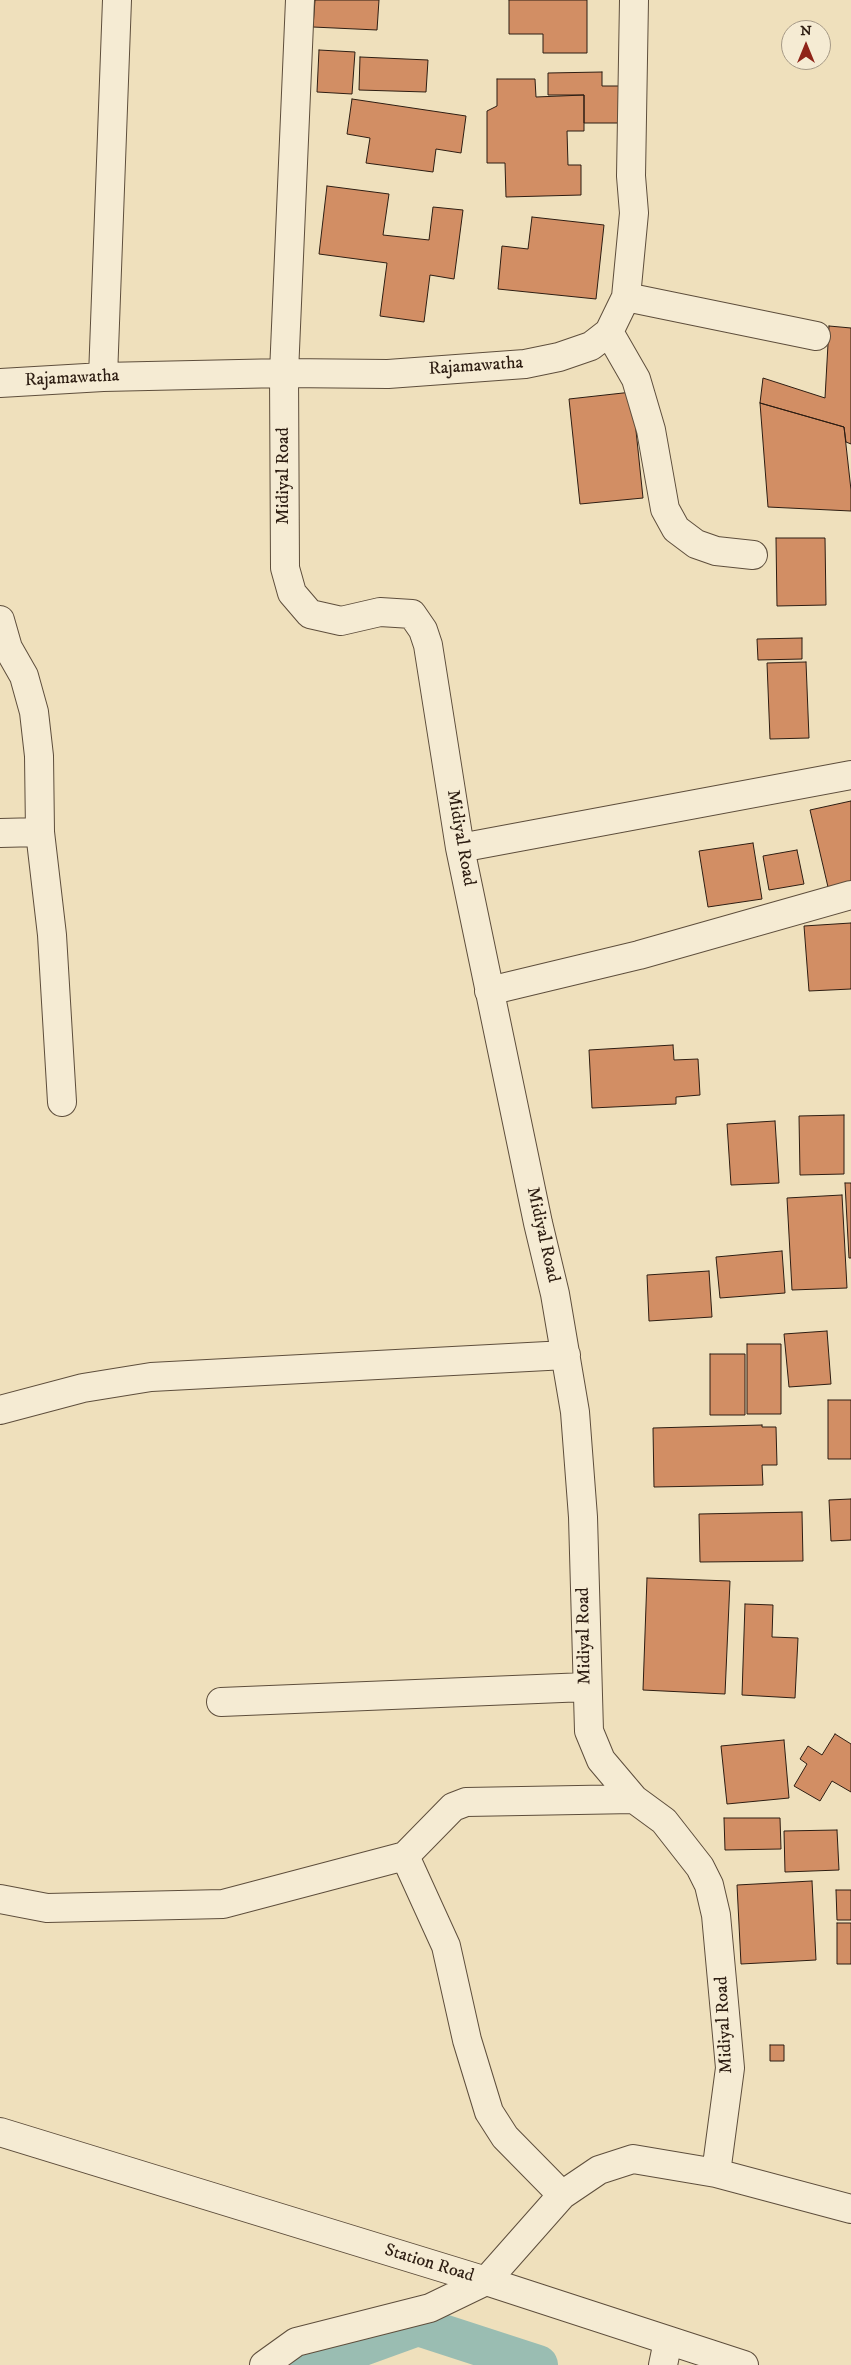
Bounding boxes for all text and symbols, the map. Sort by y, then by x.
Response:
north arrow [781,20,831,70]
text: N [800,22,812,40]
street label: Rajamawatha [428,353,524,381]
street label: Rajamawatha [24,366,120,392]
street label: Midiyal Road [273,427,295,525]
street label: Midiyal Road [441,788,479,888]
street label: Midiyal Road [521,1185,563,1285]
street label: Midiyal Road [573,1587,597,1685]
street label: Midiyal Road [712,1976,738,2074]
street label: Station Road [382,2240,476,2288]

